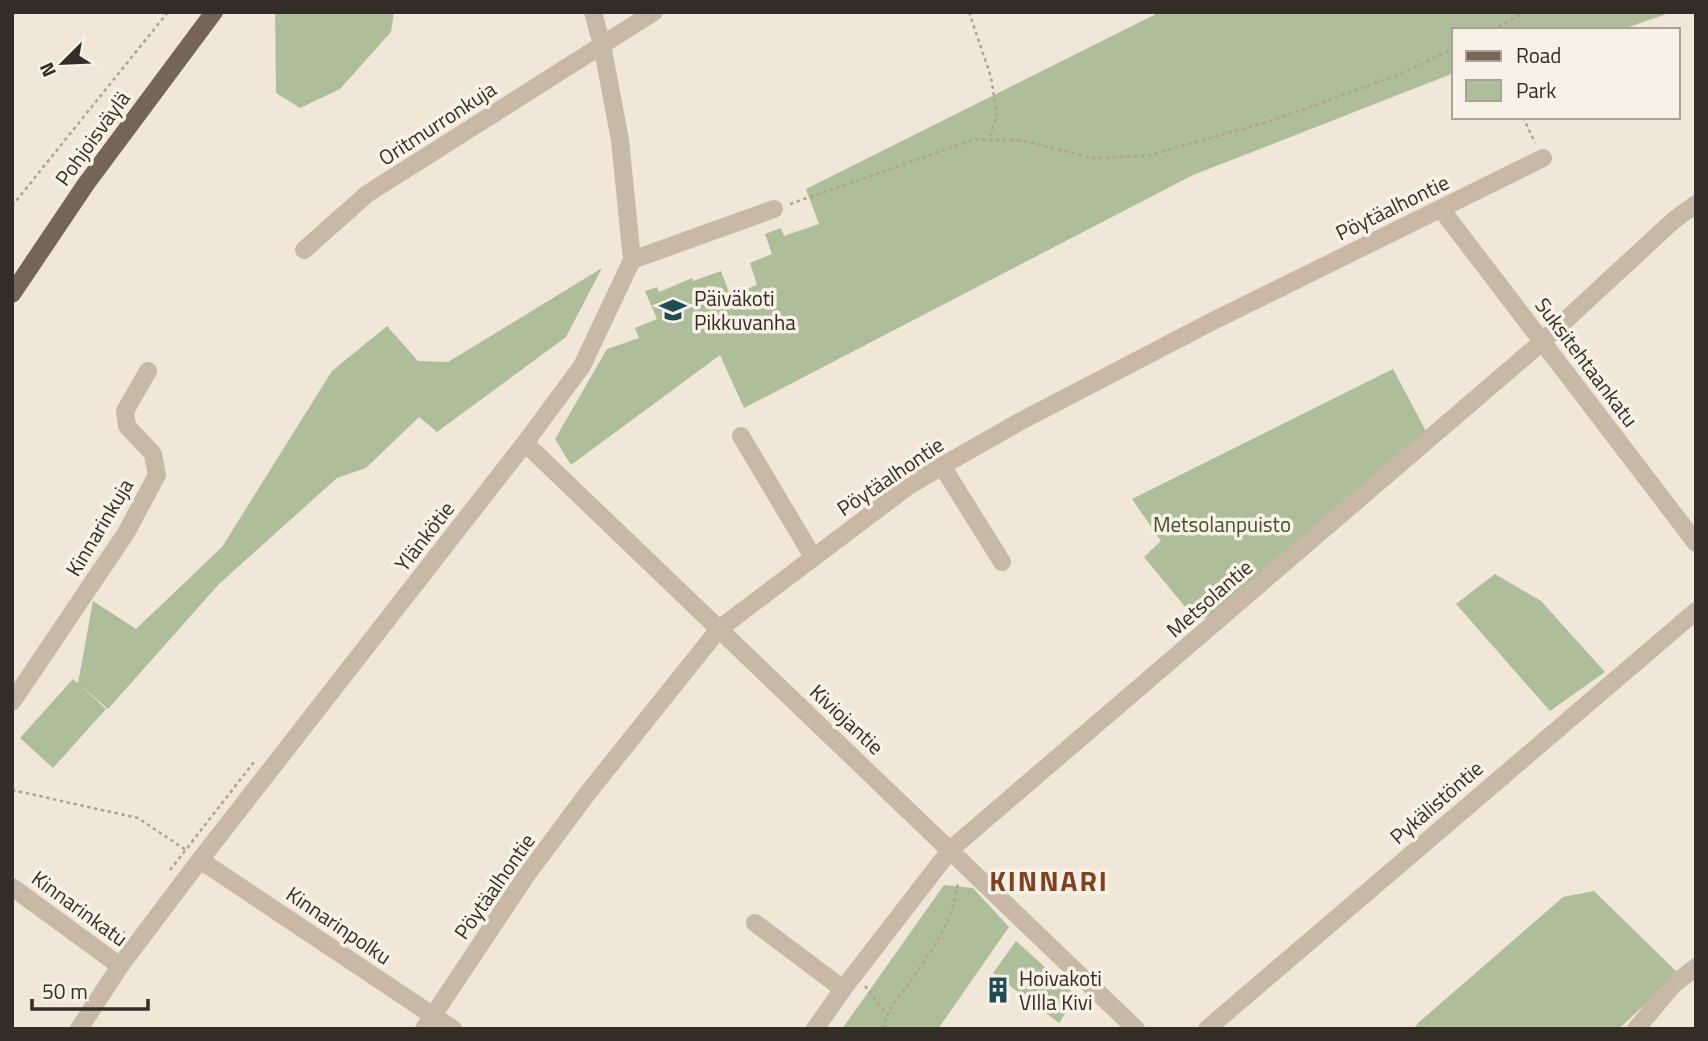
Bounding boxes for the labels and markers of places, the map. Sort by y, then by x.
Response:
place label: Päiväkoti Pikkuvanha [694,282,796,338]
school or university icon: Päiväkoti Pikkuvanha [658,295,688,325]
place label: Hoivakoti VIlla Kivi [1019,962,1102,1018]
building icon: Hoivakoti VIlla Kivi [983,975,1013,1005]

